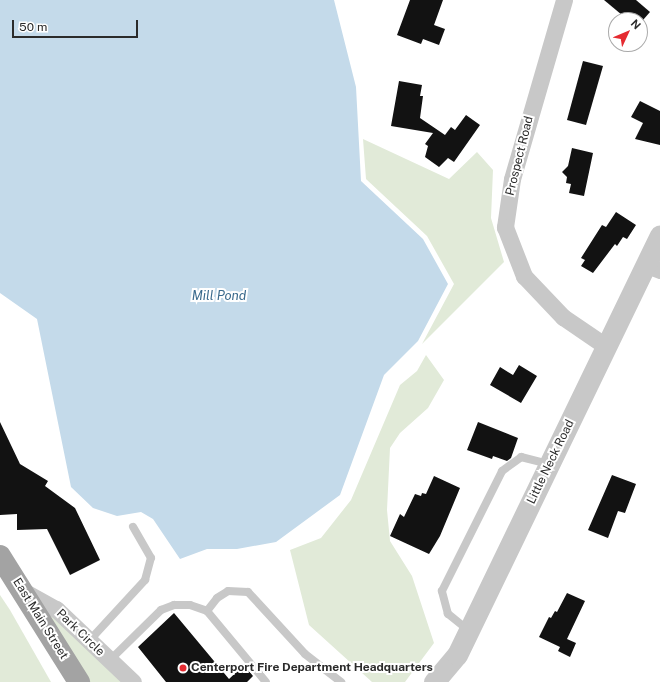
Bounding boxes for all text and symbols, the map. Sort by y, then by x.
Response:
scale bar [14,12,140,38]
north arrow [608,12,648,52]
text: N [629,17,643,32]
text: 50 m [19,20,47,34]
street label: Prospect Road [503,115,537,197]
water label: Mill Pond [192,288,246,304]
street label: Little Neck Road [524,418,578,506]
street label: East Main Street [9,576,71,662]
street label: Park Circle [53,607,107,659]
place label: Centerport Fire Department Headquarters [191,661,433,675]
marker: Centerport Fire Department Headquarters [178,663,188,673]

